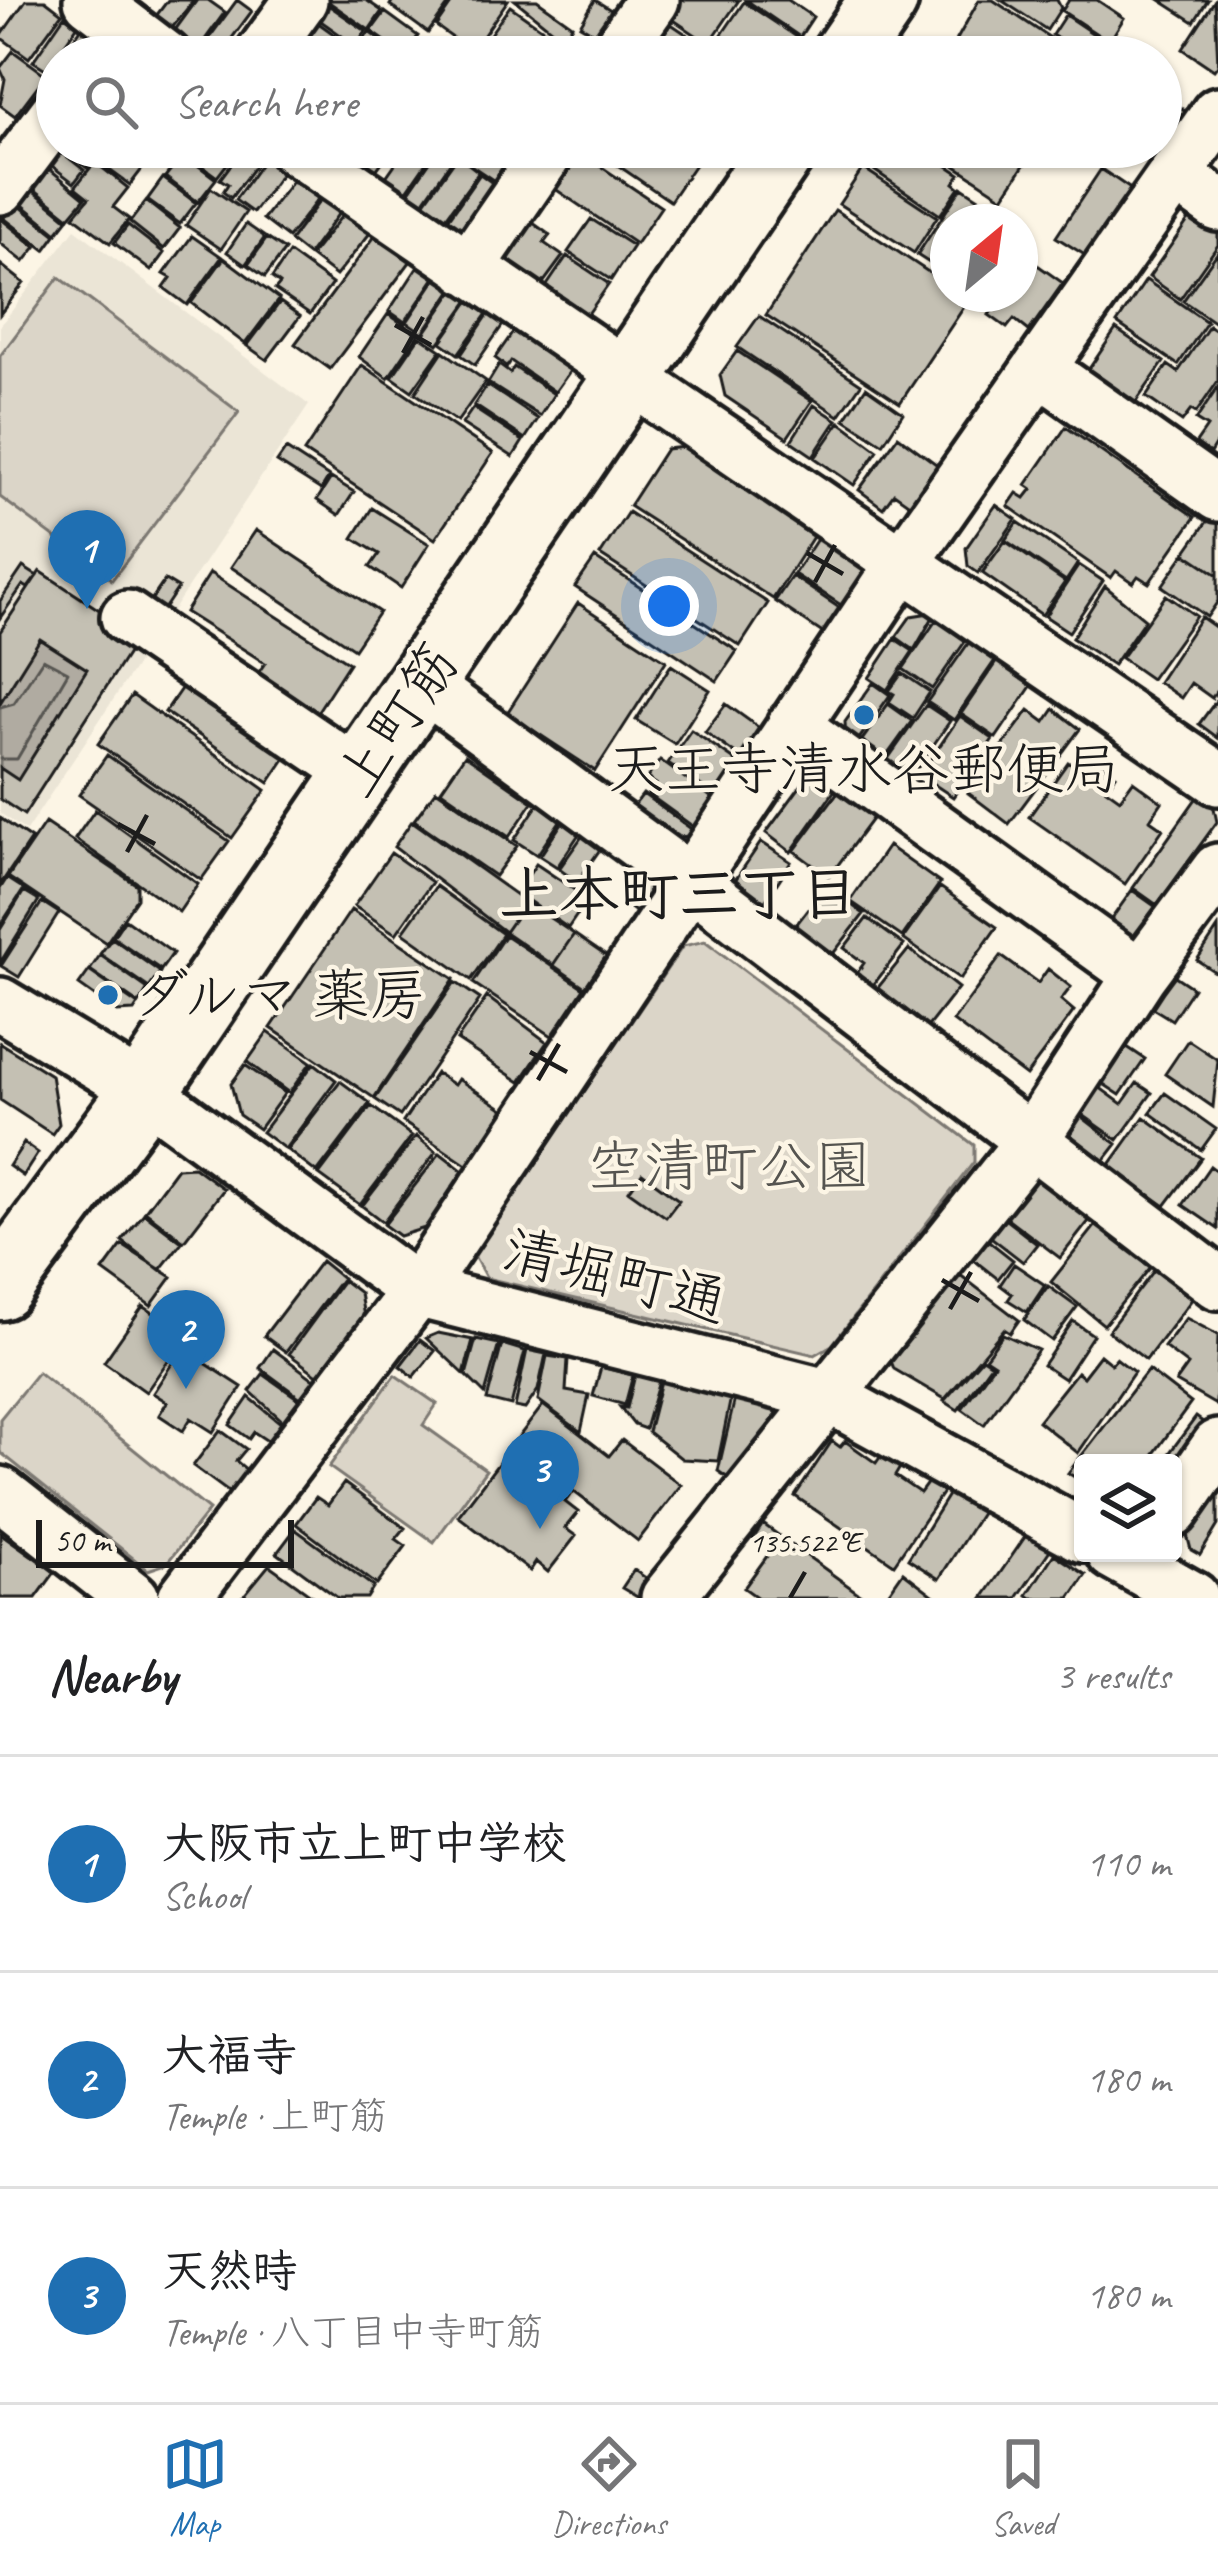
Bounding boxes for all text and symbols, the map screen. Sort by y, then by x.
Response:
search box [36,36,1182,168]
icon: search [78,69,144,135]
text: Search here [174,74,357,131]
north arrow [930,204,1038,312]
pin: 1 [48,510,126,609]
your location [639,576,699,636]
street label: 上町筋 [319,629,475,811]
marker: 天王寺清水谷郵便局 [851,702,877,728]
place label: 天王寺清水谷郵便局 [608,733,1121,805]
district label: 上本町三丁目 [499,856,859,932]
place label: ダルマ 薬房 [132,959,426,1031]
marker: ダルマ 薬房 [95,982,121,1008]
park label: 空清町公園 [587,1130,872,1202]
street label: 清堀町通 [496,1213,734,1339]
pin: 2 [147,1290,225,1389]
pin: 3 [501,1430,579,1529]
map controls [1074,1454,1182,1562]
button: layers [1074,1454,1182,1562]
scale bar [36,1514,294,1567]
text: 50 m [54,1520,110,1562]
text: 135.522°E [749,1523,865,1561]
text: Nearby [48,1644,176,1708]
text: 3 results [1056,1652,1170,1701]
text: 大阪市立上町中学校 [162,1815,567,1872]
text: 1 [78,1839,96,1888]
text: 110 m [1086,1839,1170,1888]
text: School [162,1872,246,1921]
text: 大福寺 [162,2027,297,2084]
text: 2 [78,2055,96,2104]
text: 180 m [1086,2055,1170,2104]
text: Temple · 上町筋 [162,2092,388,2141]
text: 天然時 [162,2243,297,2300]
text: 3 [78,2271,96,2320]
text: 180 m [1086,2271,1170,2320]
text: Temple · 八丁目中寺町筋 [162,2308,544,2357]
tab: Map [162,2431,228,2545]
tab: Directions [552,2431,666,2545]
tab: Saved [990,2431,1056,2545]

